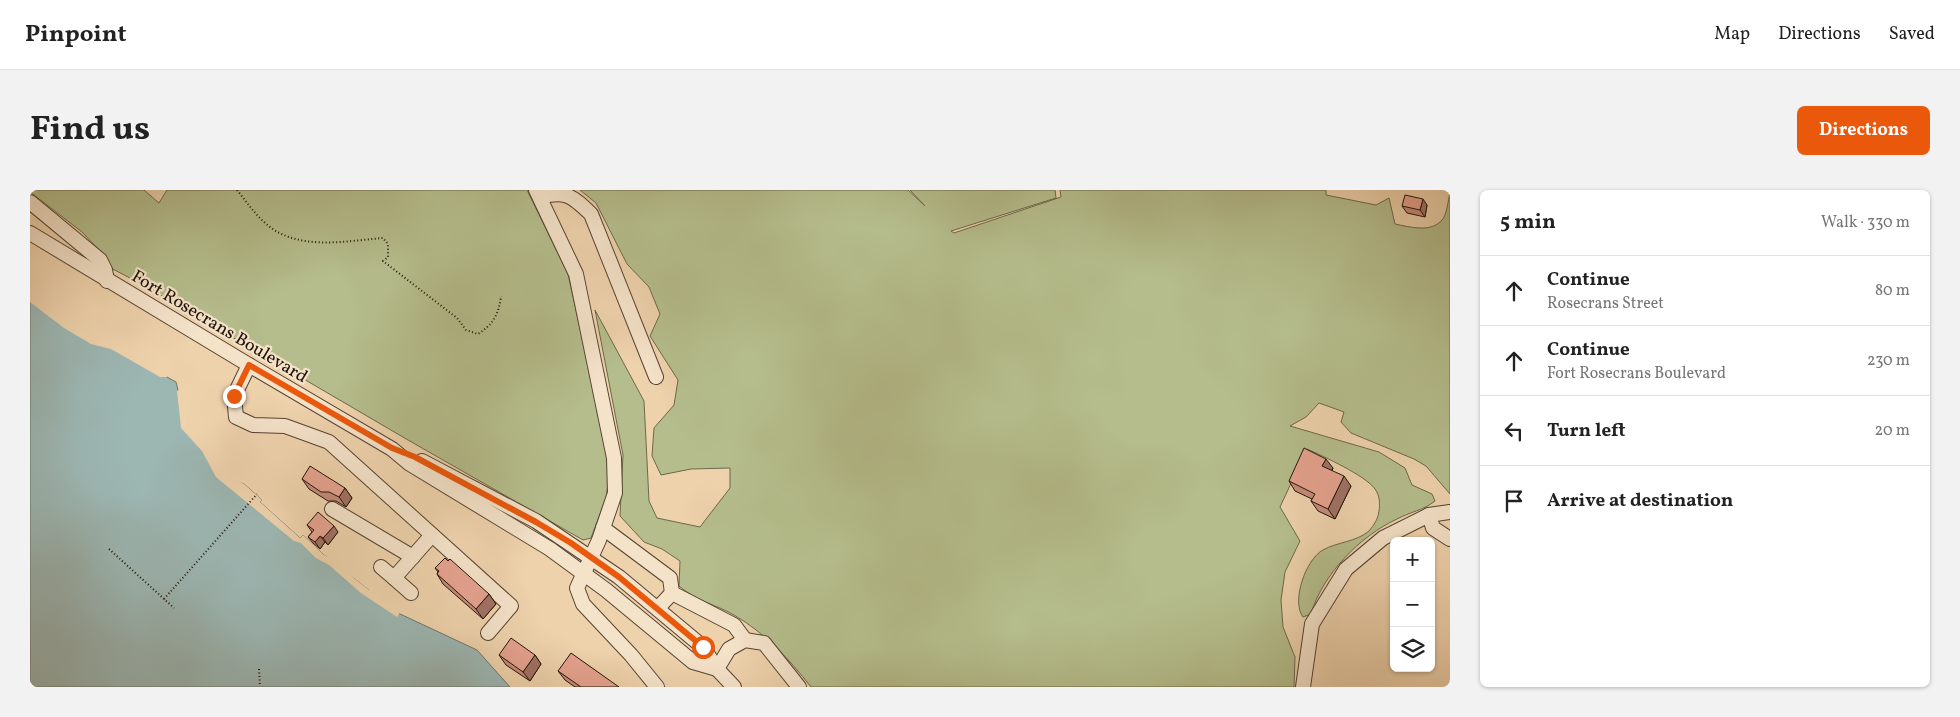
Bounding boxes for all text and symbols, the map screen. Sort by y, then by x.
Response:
text: Pinpoint [25,18,127,52]
text: Map [1714,22,1750,47]
text: Directions [1778,22,1861,47]
text: Saved [1889,22,1935,47]
text: Find us [30,106,150,154]
button: Directions [1797,106,1930,155]
text: 5 min [1500,208,1556,237]
text: Walk · 330 m [1821,212,1910,234]
street label: Fort Rosecrans Boulevard [126,265,312,390]
text: Continue [1547,267,1630,293]
icon: ahead [1500,277,1528,305]
text: 80 m [1875,280,1910,302]
text: Rosecrans Street [1547,293,1664,315]
text: Continue [1547,337,1630,363]
icon: ahead [1500,347,1528,375]
text: 230 m [1867,350,1910,372]
text: Fort Rosecrans Boulevard [1547,363,1726,385]
route end [223,385,246,408]
icon: left [1500,417,1528,445]
text: Turn left [1547,418,1626,444]
text: 20 m [1875,420,1910,442]
icon: arrive [1500,487,1528,515]
text: Arrive at destination [1547,488,1733,514]
map controls [1390,537,1435,672]
button: + [1390,537,1435,582]
button: − [1390,582,1435,627]
button: layers [1390,627,1435,672]
route start [692,636,715,659]

